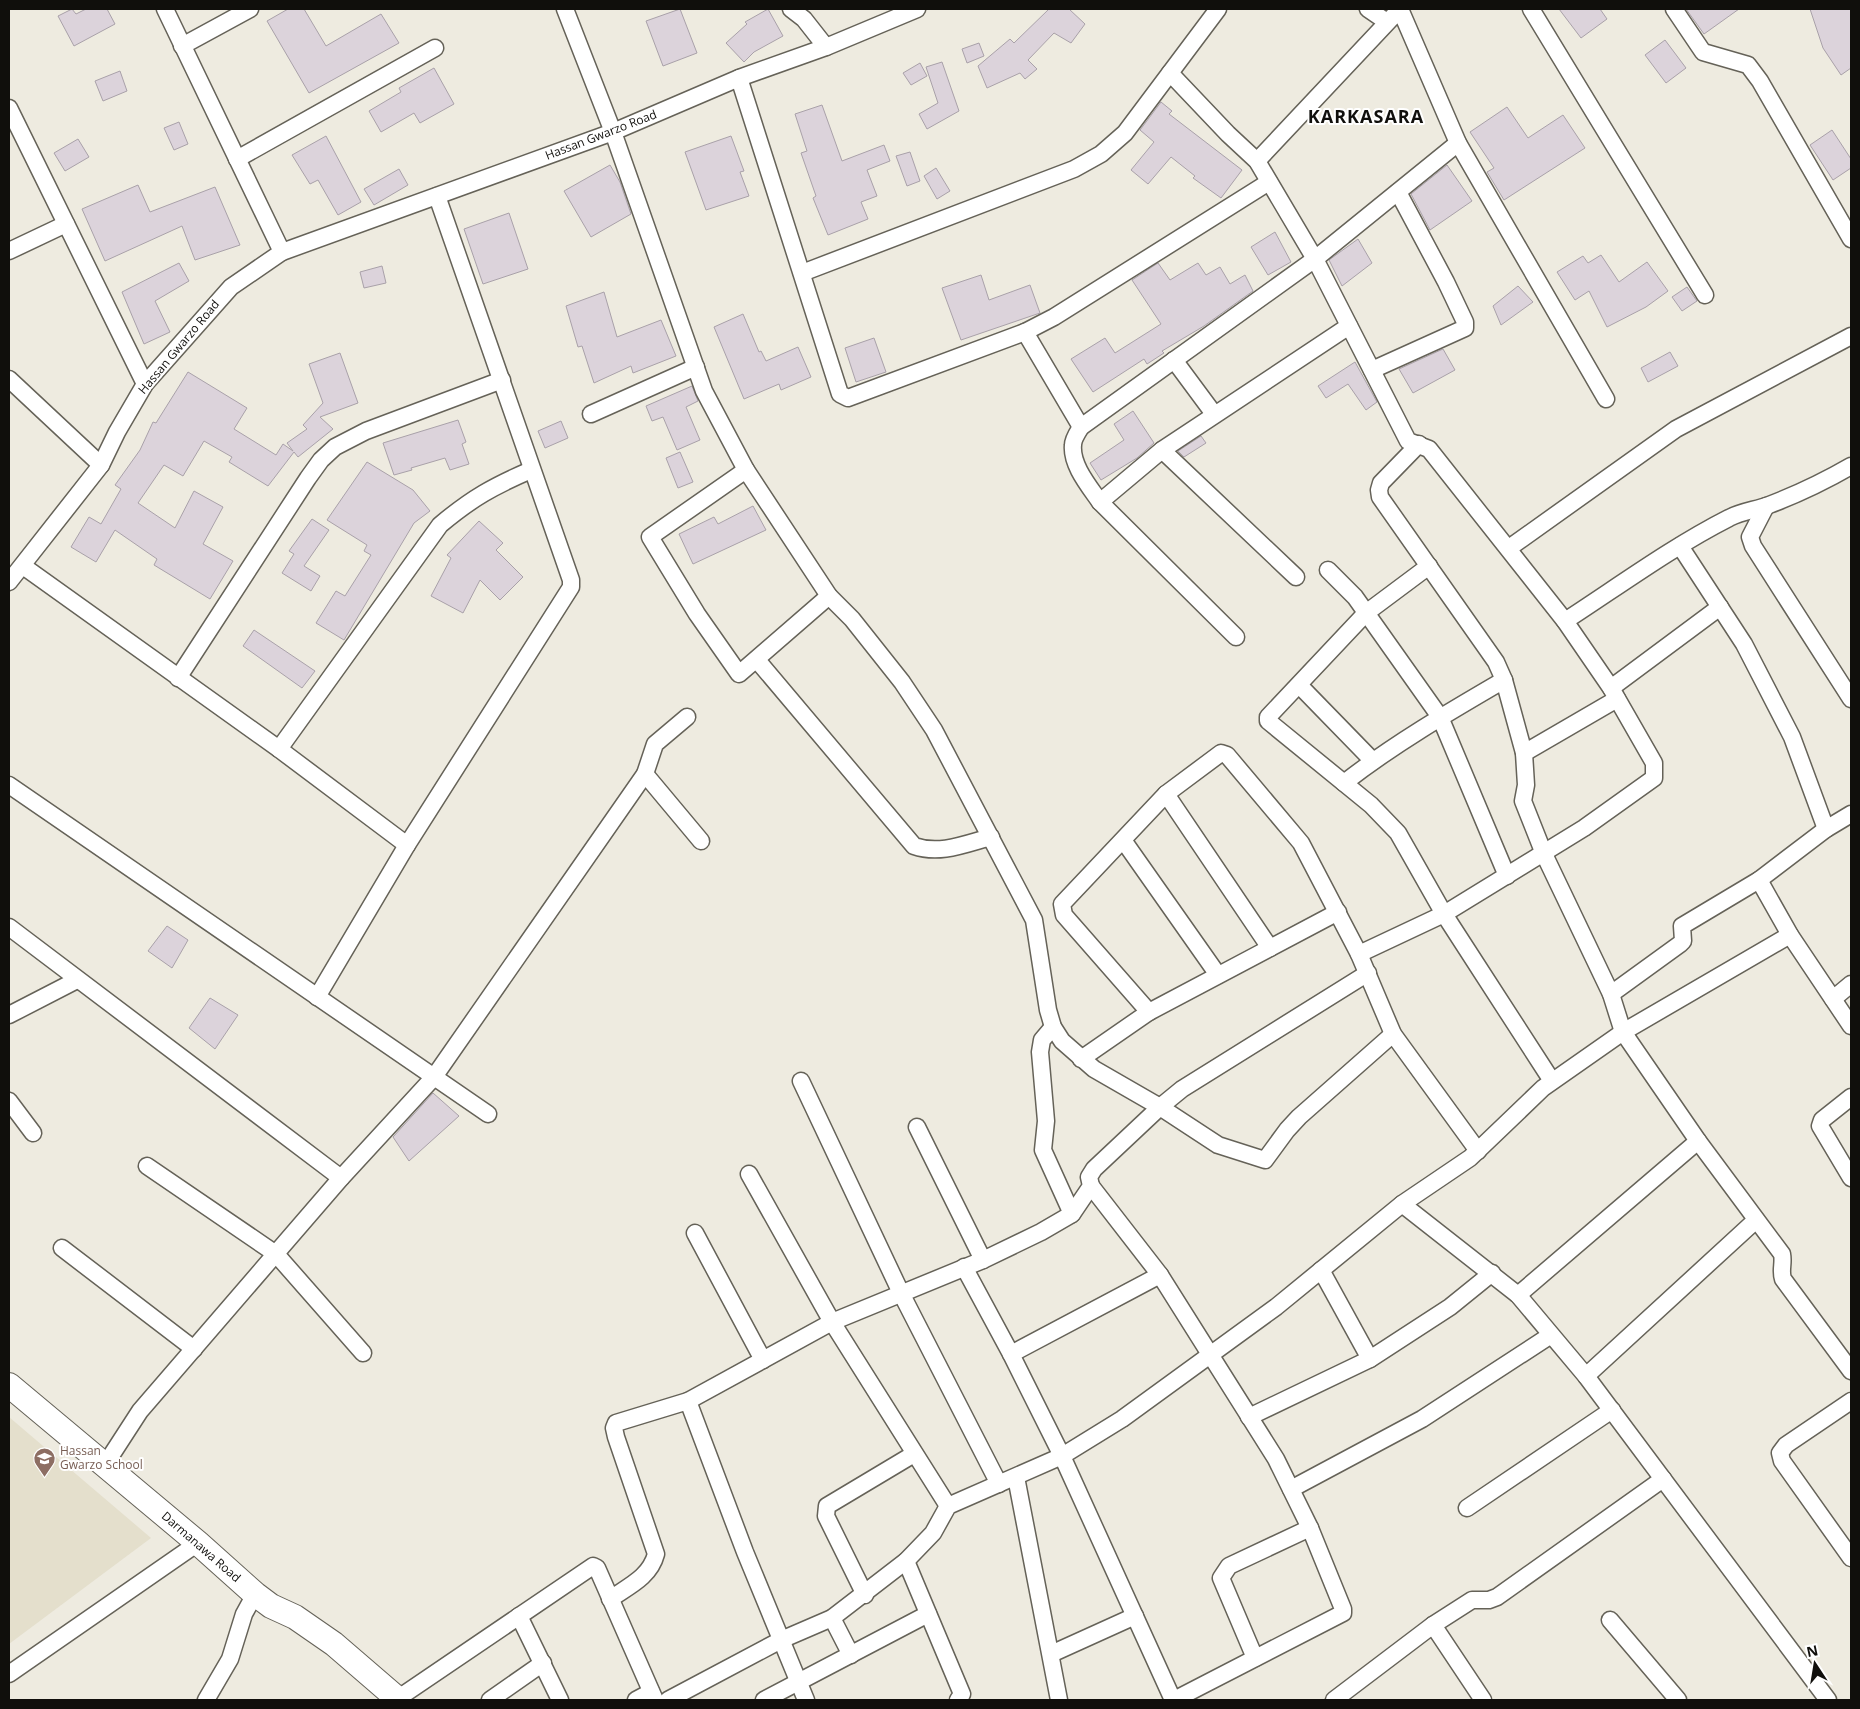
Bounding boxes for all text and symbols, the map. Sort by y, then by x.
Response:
district label: KARKASARA [1308,104,1424,128]
street label: Hassan Gwarzo Road [543,105,659,164]
street label: Hassan Gwarzo Road [134,296,223,397]
place label: Hassan Gwarzo School [60,1442,143,1473]
school or university icon: Hassan Gwarzo School [32,1446,56,1477]
street label: Darmanawa Road [158,1507,245,1586]
north arrow [1790,1639,1840,1689]
text: N [1805,1640,1820,1661]

